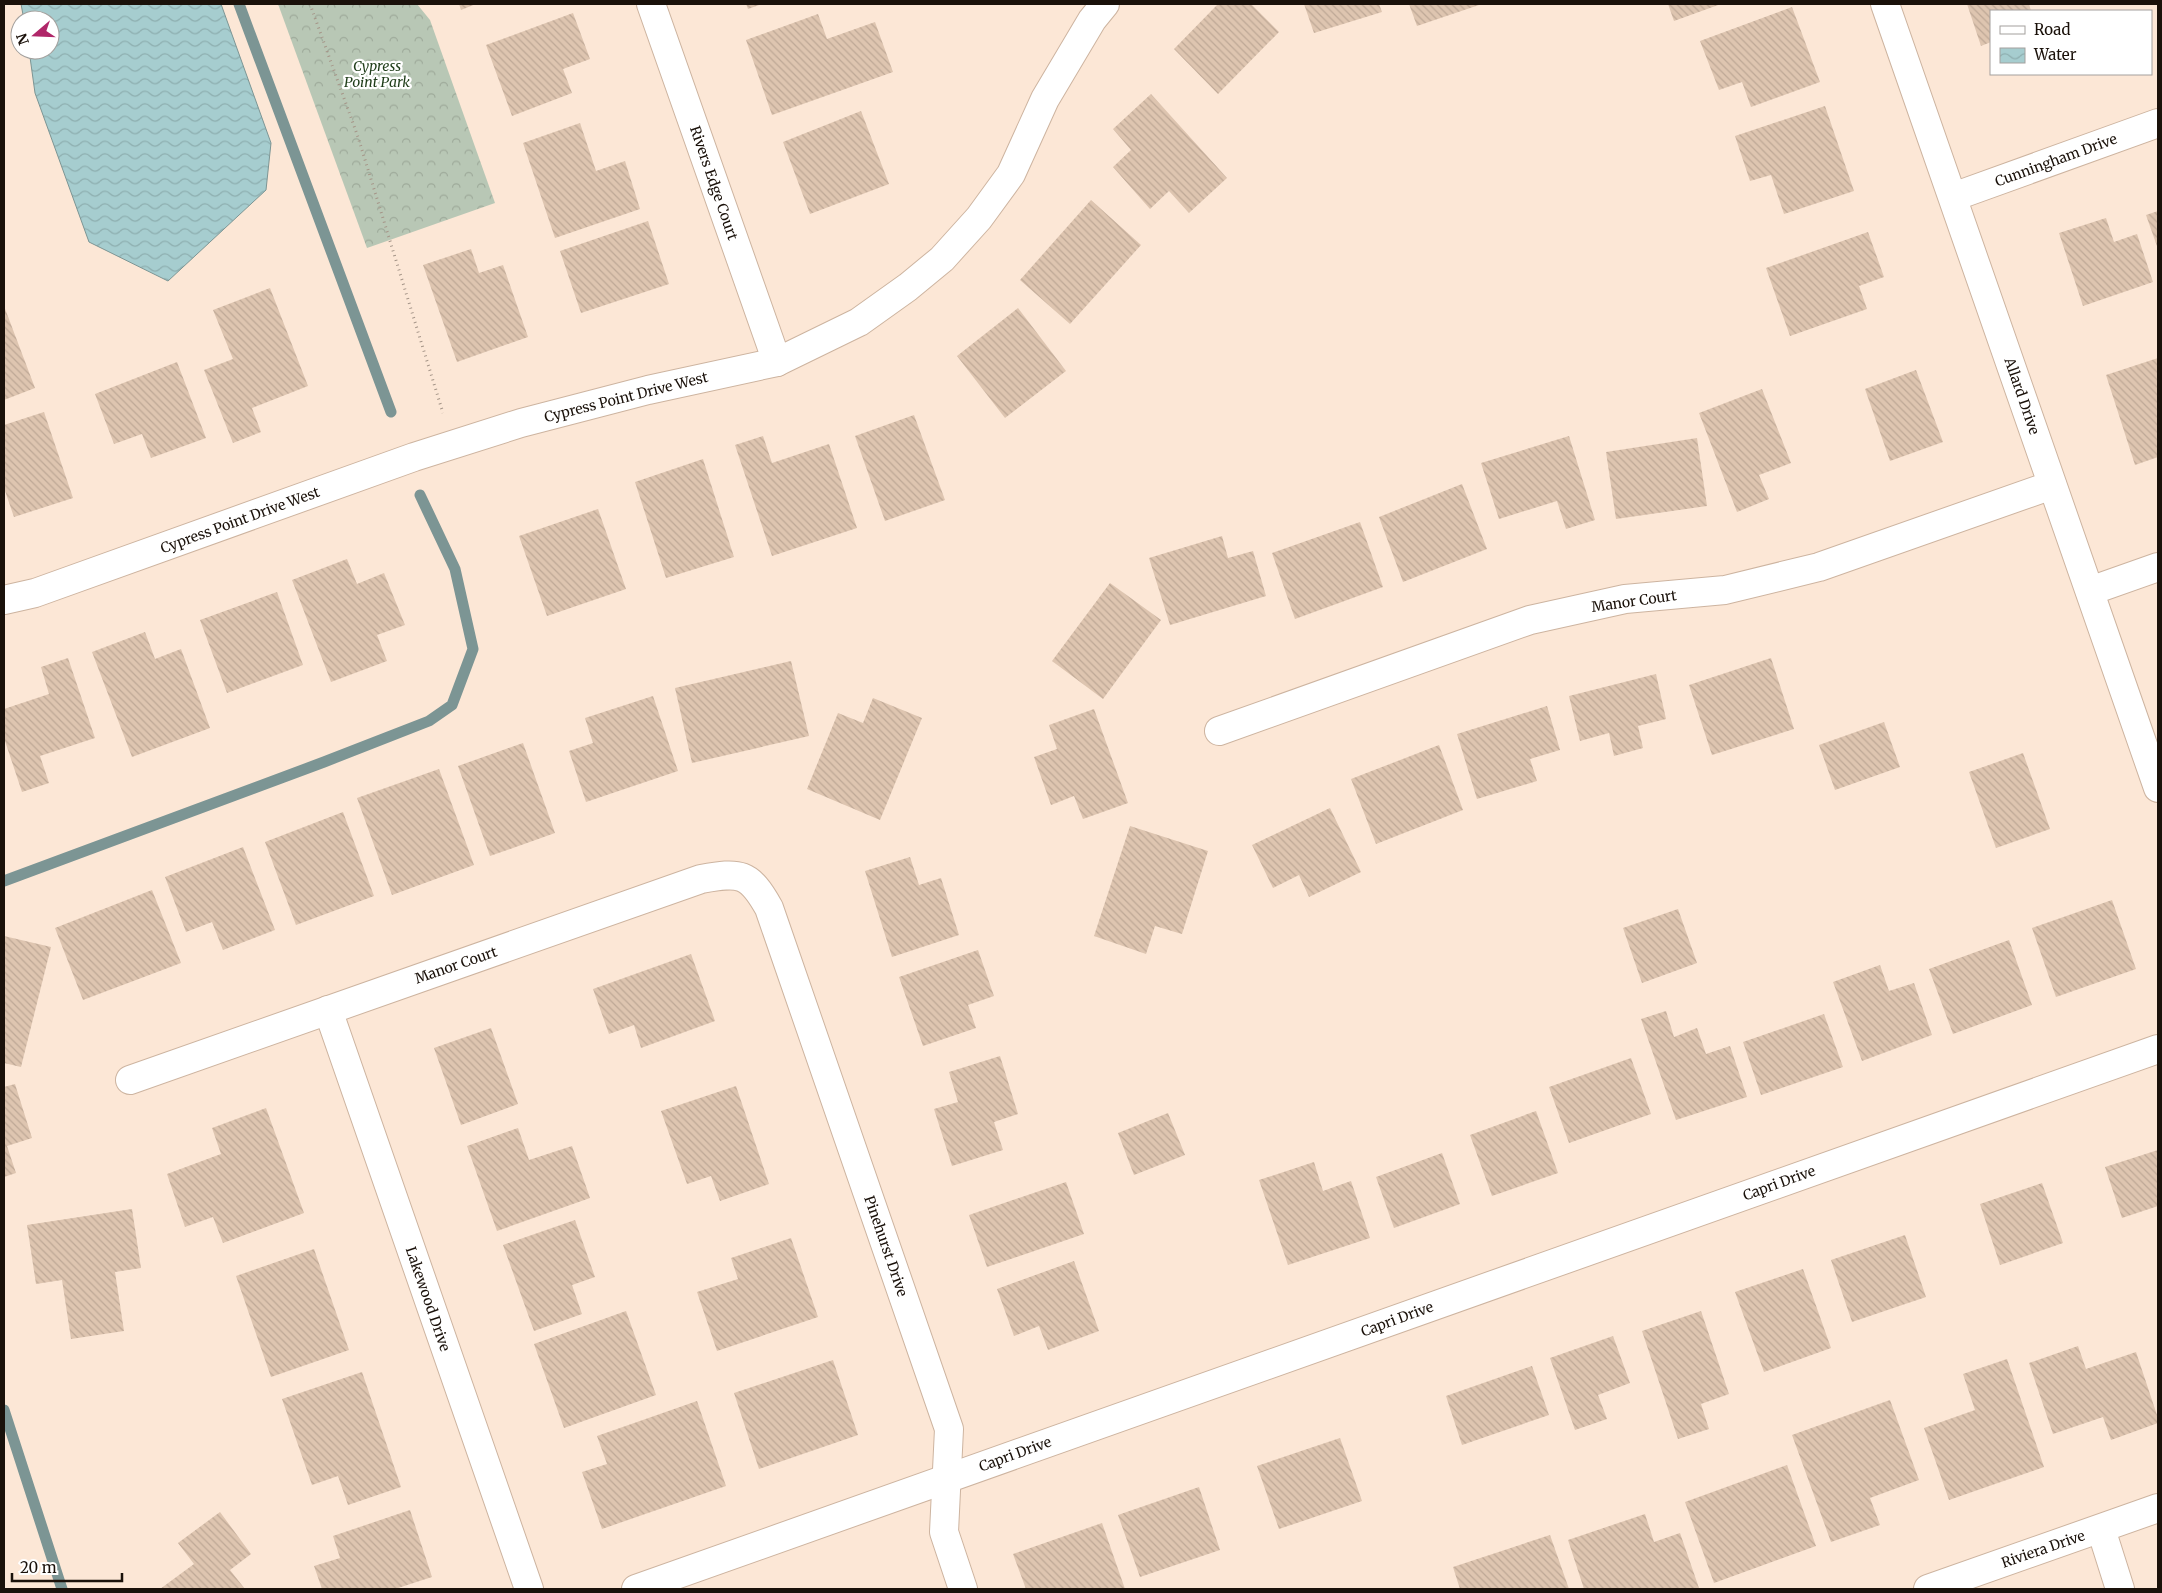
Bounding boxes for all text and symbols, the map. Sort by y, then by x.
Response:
north arrow [10,10,60,60]
legend [1990,10,2152,75]
text: Road [2034,20,2070,39]
text: N [12,31,33,47]
text: Water [2033,45,2077,64]
park label: Cypress Point Park [344,57,410,91]
street label: Rivers Edge Court [686,124,742,243]
street label: Cunningham Drive [1993,130,2119,190]
street label: Allard Drive [2000,354,2044,437]
street label: Cypress Point Drive West [542,368,710,426]
street label: Cypress Point Drive West [158,483,323,557]
street label: Manor Court [1590,586,1678,616]
street label: Manor Court [412,942,500,987]
street label: Capri Drive [1740,1162,1818,1204]
street label: Pinehurst Drive [860,1193,912,1299]
street label: Lakewood Drive [402,1244,454,1354]
street label: Capri Drive [1358,1298,1436,1340]
street label: Capri Drive [976,1433,1054,1475]
street label: Riviera Drive [1999,1526,2087,1572]
scale bar [12,1550,122,1582]
text: 20 m [20,1558,57,1577]

